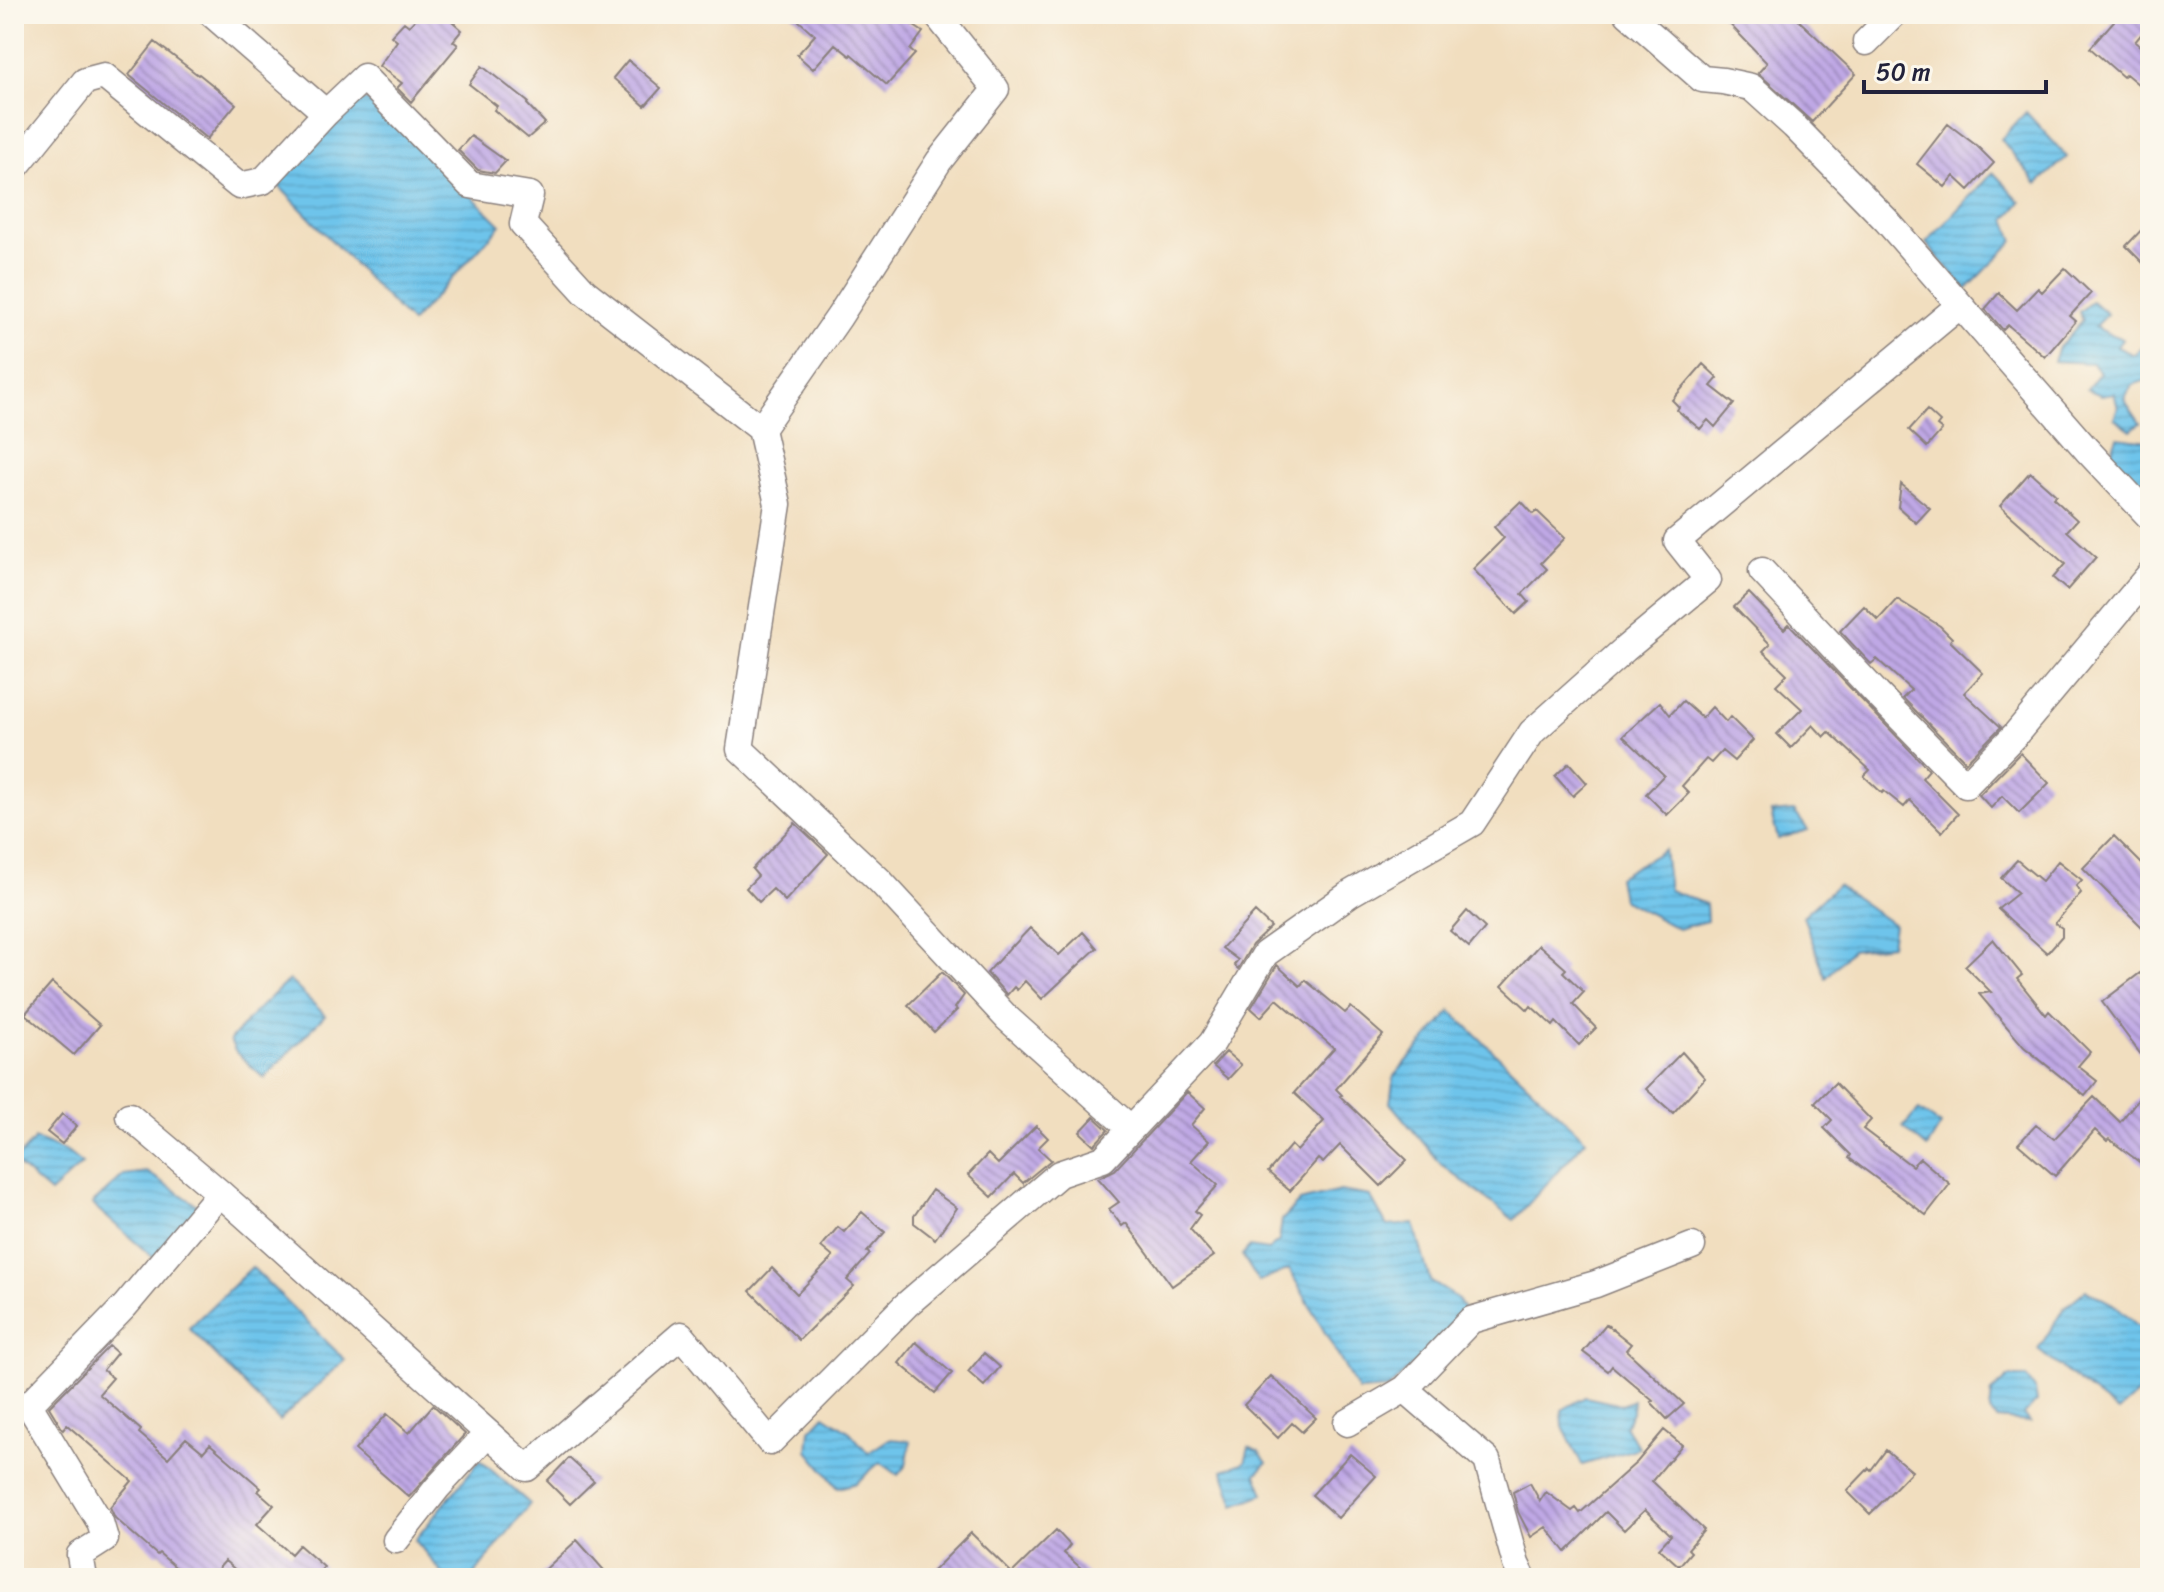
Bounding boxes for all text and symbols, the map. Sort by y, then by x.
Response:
scale bar [1864,44,2046,94]
text: 50 m [1876,51,1931,93]

